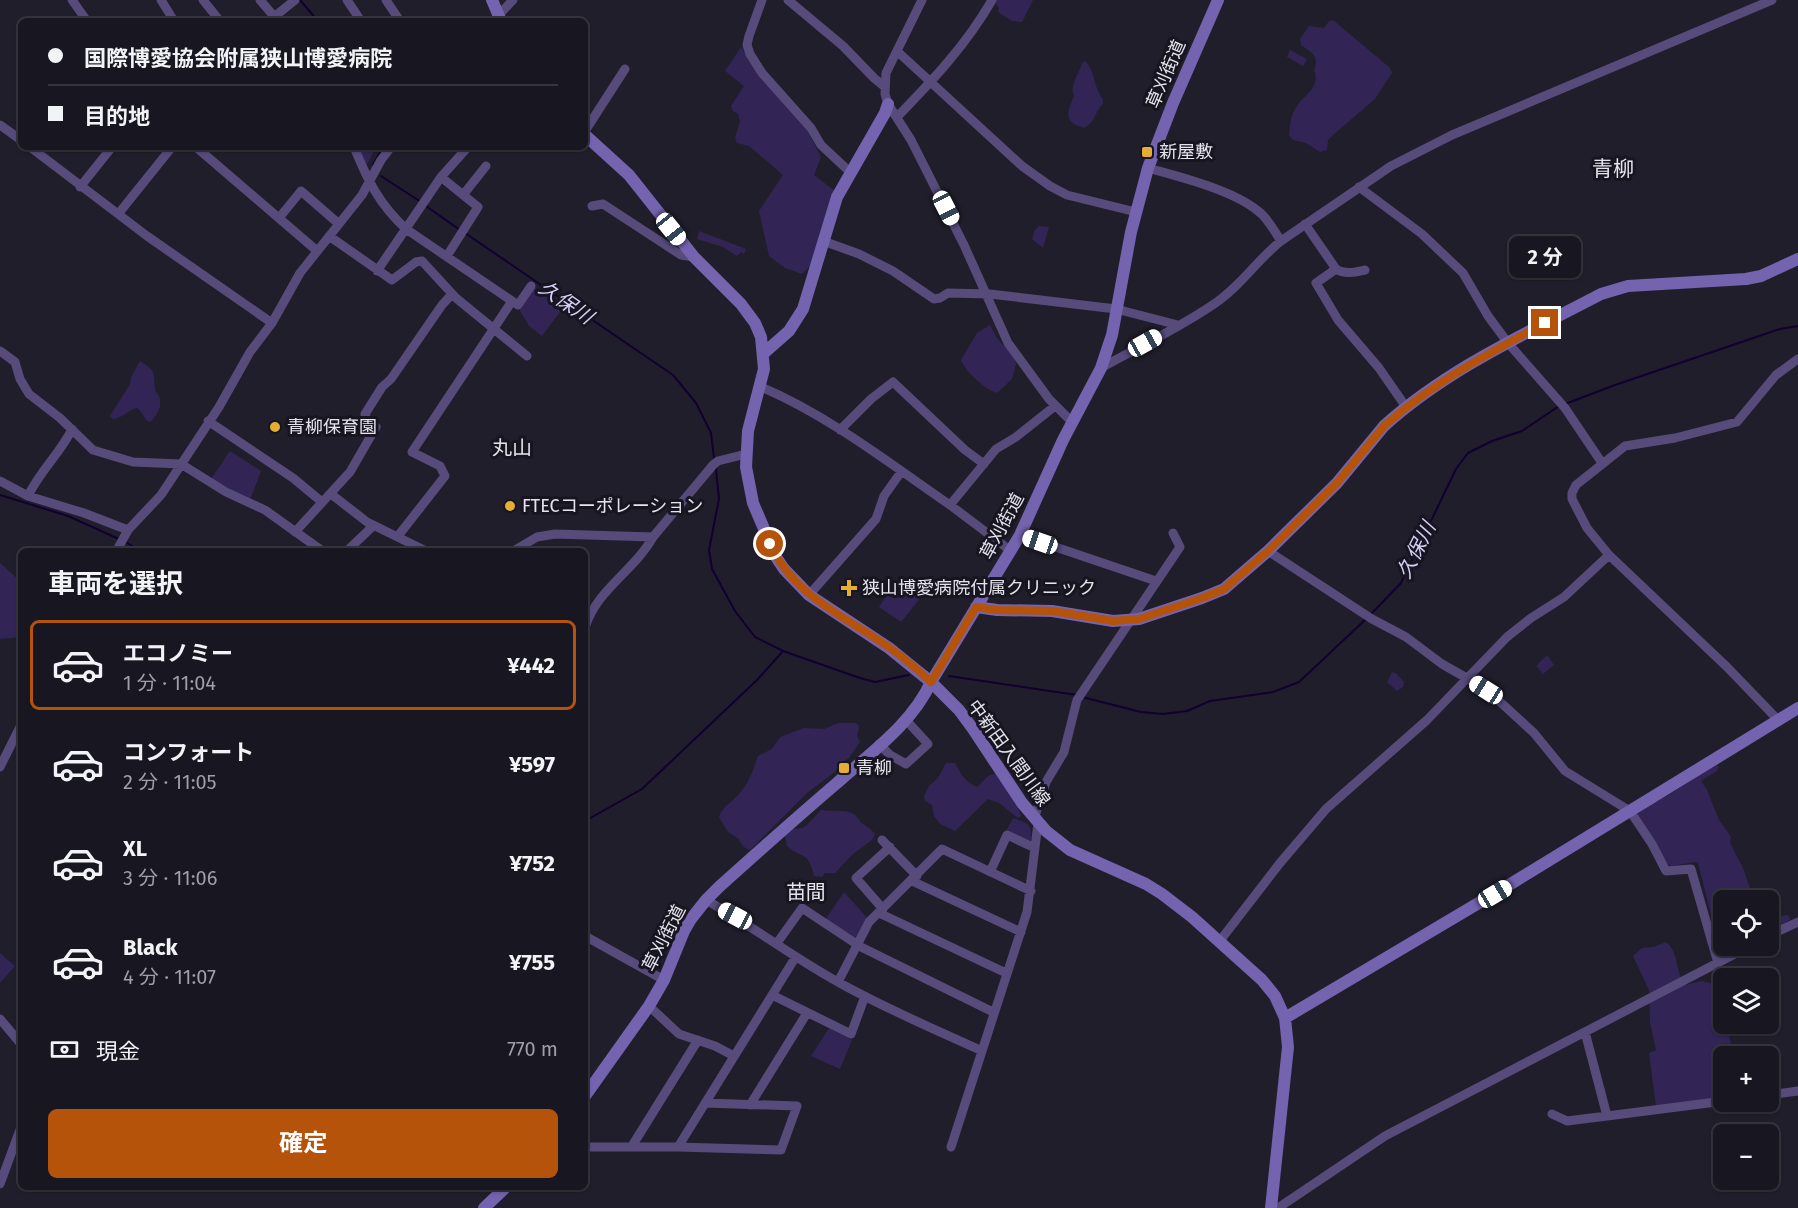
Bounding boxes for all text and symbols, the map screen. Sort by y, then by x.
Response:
street label: 草刈街道 [1142,37,1190,111]
text: 国際博愛協会附属狭山博愛病院 [84,45,392,72]
text: 目的地 [84,103,150,130]
place label: 新屋敷 [1159,141,1213,163]
marker: 新屋敷 [1140,145,1154,159]
district label: 青柳 [1592,156,1634,182]
car [930,188,962,228]
car [653,209,689,249]
callout: 2 分 [1509,236,1581,278]
text: 2 分 [1527,245,1563,269]
water label: 久保川 [534,275,599,330]
route end [1531,309,1558,336]
car [1125,326,1165,360]
place label: 青柳保育園 [287,416,377,438]
marker: 青柳保育園 [268,420,282,434]
district label: 丸山 [492,436,532,460]
street label: 草刈街道 [975,489,1029,563]
place label: FTECコーポレーション [522,495,703,517]
marker: FTECコーポレーション [503,499,517,513]
water label: 久保川 [1392,516,1441,582]
car [1020,528,1060,556]
route start [756,530,783,557]
text: 車両を選択 [48,568,183,600]
place label: 狭山博愛病院付属クリニック [862,577,1096,599]
marker: 狭山博愛病院付属クリニック [840,579,858,597]
icon: car [51,638,105,692]
text: エコノミー [123,640,233,667]
text: ¥442 [507,652,555,679]
text: 1 分 · 11:04 [123,671,216,695]
car [1466,673,1506,707]
street label: 中新田入間川線 [963,696,1055,810]
icon: car [51,737,105,791]
text: コンフォート [123,739,254,766]
text: ¥597 [509,751,555,778]
place label: 青柳 [856,757,892,779]
marker: 青柳 [837,761,851,775]
text: 2 分 · 11:05 [123,770,217,794]
text: XL [123,835,147,862]
icon: car [51,836,105,890]
text: ¥752 [510,850,555,877]
text: 3 分 · 11:06 [123,866,217,890]
car [1475,877,1515,911]
district label: 苗間 [786,880,826,904]
map controls [1713,890,1779,1190]
button: locate [1713,890,1779,956]
car [715,900,755,932]
street label: 草刈街道 [638,901,690,975]
text: Black [123,934,178,961]
icon: car [51,935,105,989]
text: ¥755 [509,949,555,976]
text: 4 分 · 11:07 [123,965,216,989]
button: layers [1713,968,1779,1034]
icon: cash [48,1033,81,1066]
text: 770 m [507,1037,558,1061]
text: 現金 [96,1038,140,1065]
button: + [1713,1046,1779,1112]
button: 確定 [48,1109,558,1178]
button: − [1713,1124,1779,1190]

